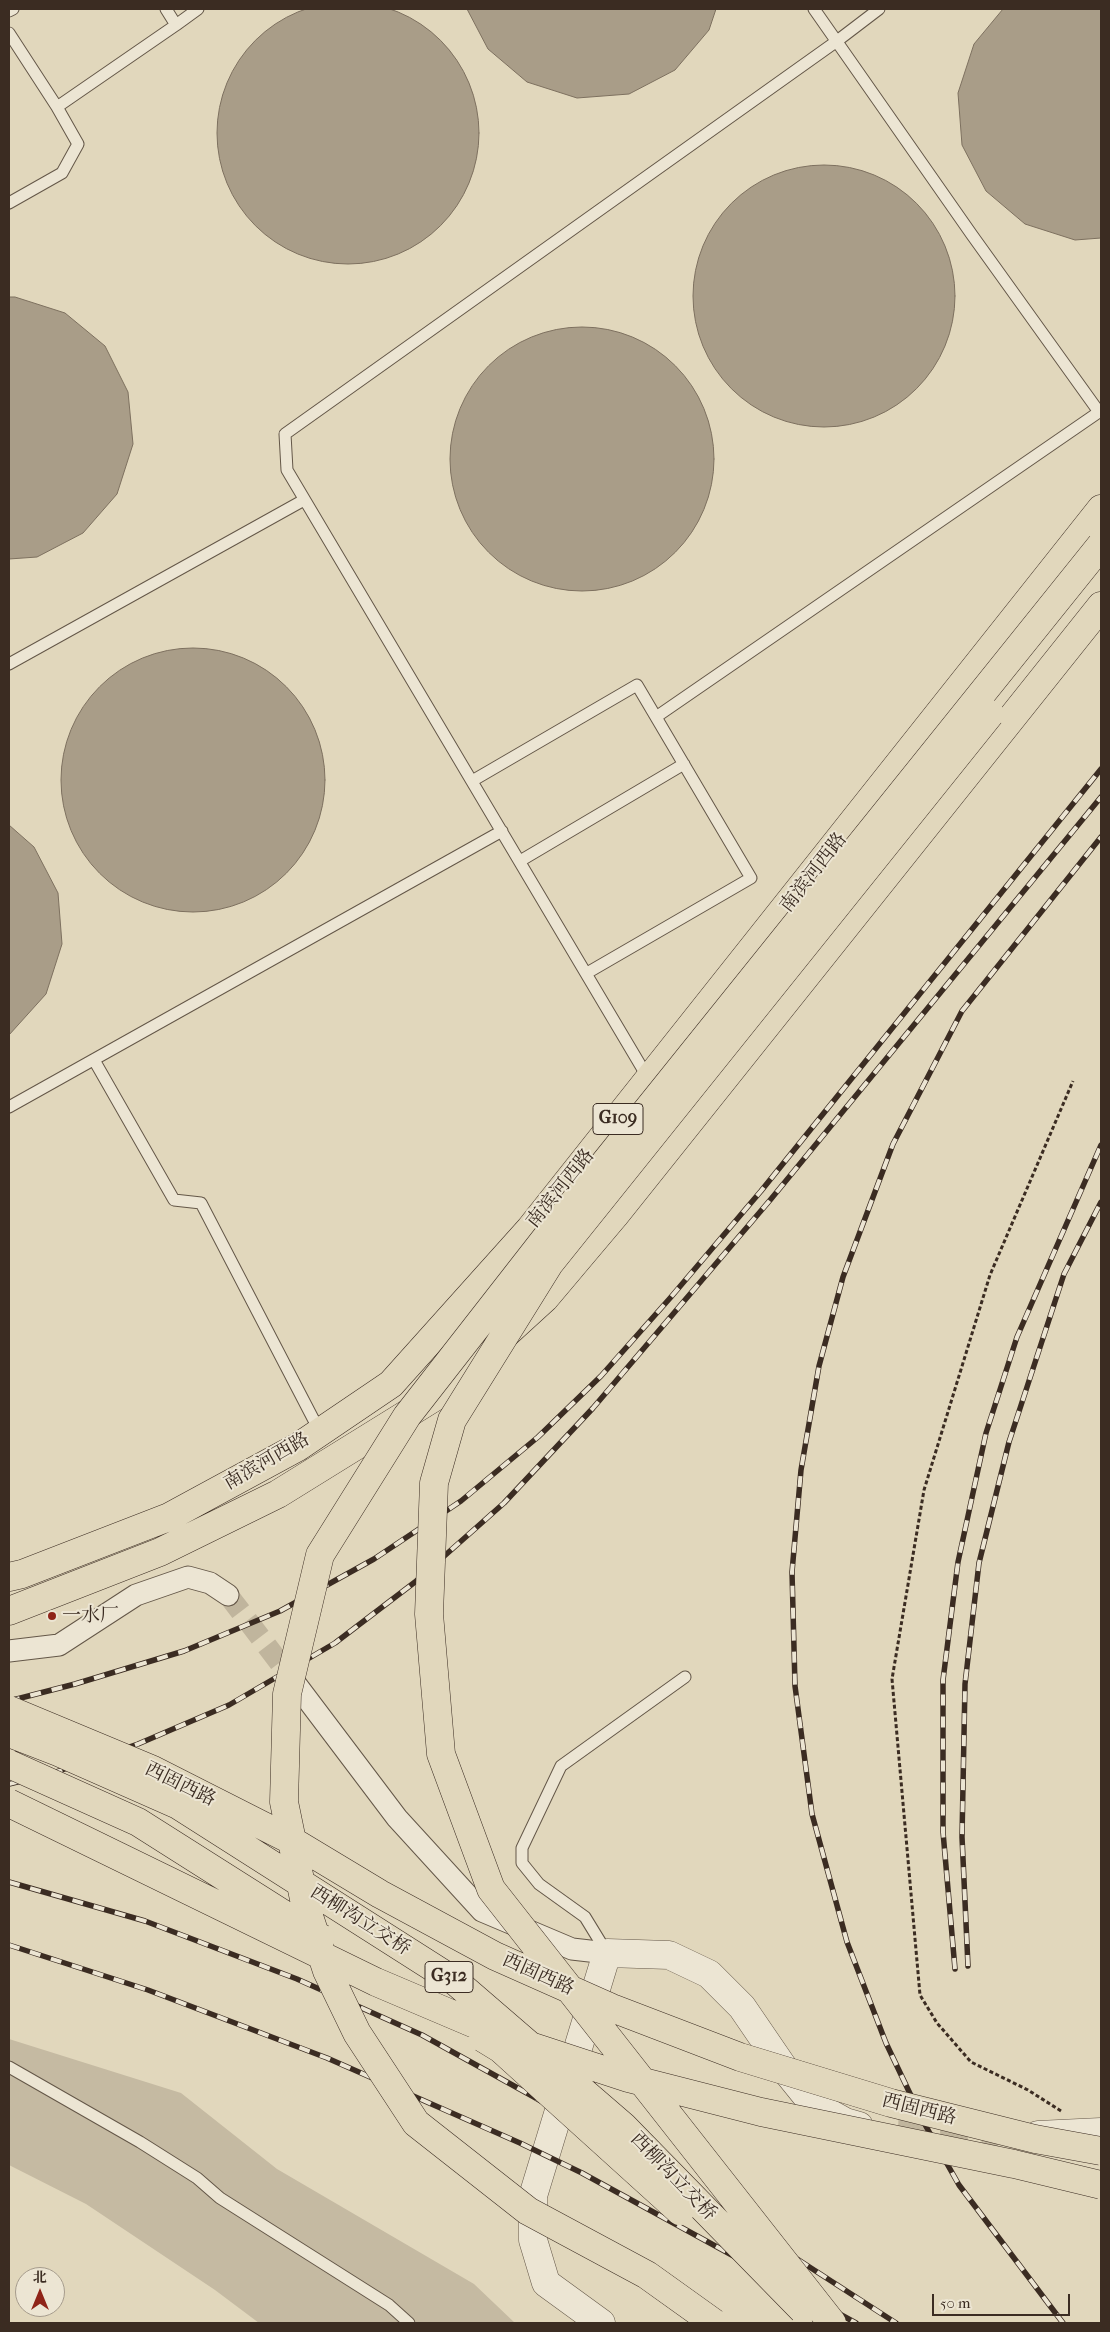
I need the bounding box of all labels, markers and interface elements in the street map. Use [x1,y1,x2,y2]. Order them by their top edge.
street label: 南滨河西路 [776,829,852,917]
road number: G109 [593,1104,643,1134]
street label: 南滨河西路 [522,1145,600,1233]
street label: 南滨河西路 [220,1428,314,1496]
place label: 一水厂 [62,1605,119,1627]
marker: 一水厂 [46,1610,58,1622]
street label: 西固西路 [141,1758,219,1812]
street label: 西柳沟立交桥 [306,1881,414,1961]
street label: 西固西路 [499,1949,577,2001]
road number: G312 [425,1961,473,1992]
street label: 西固西路 [879,2090,959,2130]
street label: 西柳沟立交桥 [625,2128,721,2226]
north arrow [15,2267,65,2317]
text: 北 [33,2269,47,2286]
scale bar [935,2284,1072,2316]
text: 50 m [940,2294,970,2312]

